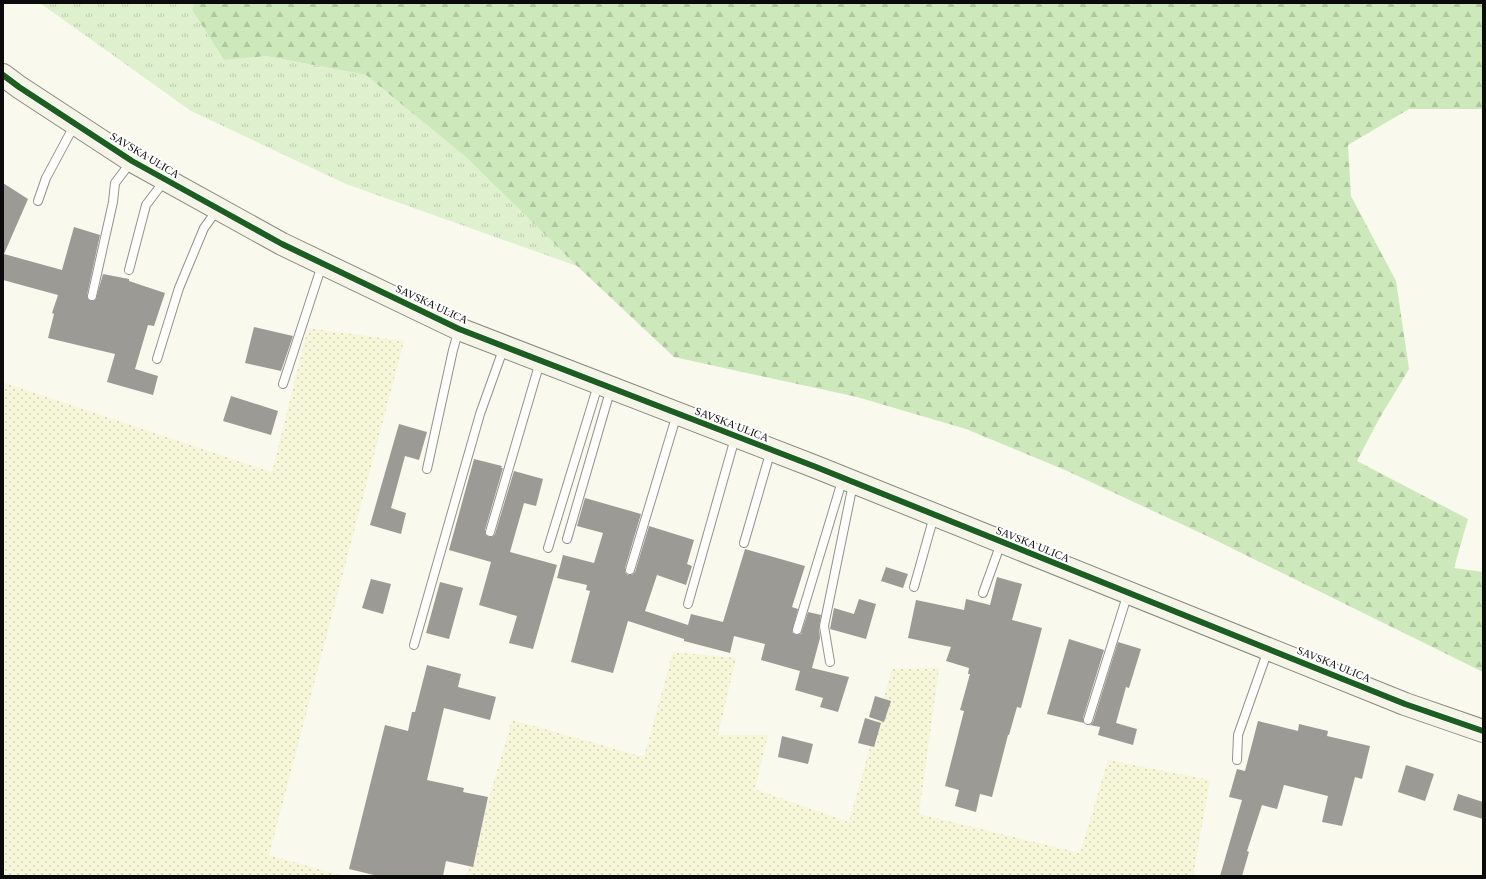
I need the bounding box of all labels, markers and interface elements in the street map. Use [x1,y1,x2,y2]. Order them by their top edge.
street label: SAVSKA ULICA [108,130,182,180]
street label: SAVSKA ULICA [394,282,470,326]
street label: SAVSKA ULICA [693,404,771,444]
street label: SAVSKA ULICA [994,524,1072,564]
street label: SAVSKA ULICA [1295,644,1373,684]

